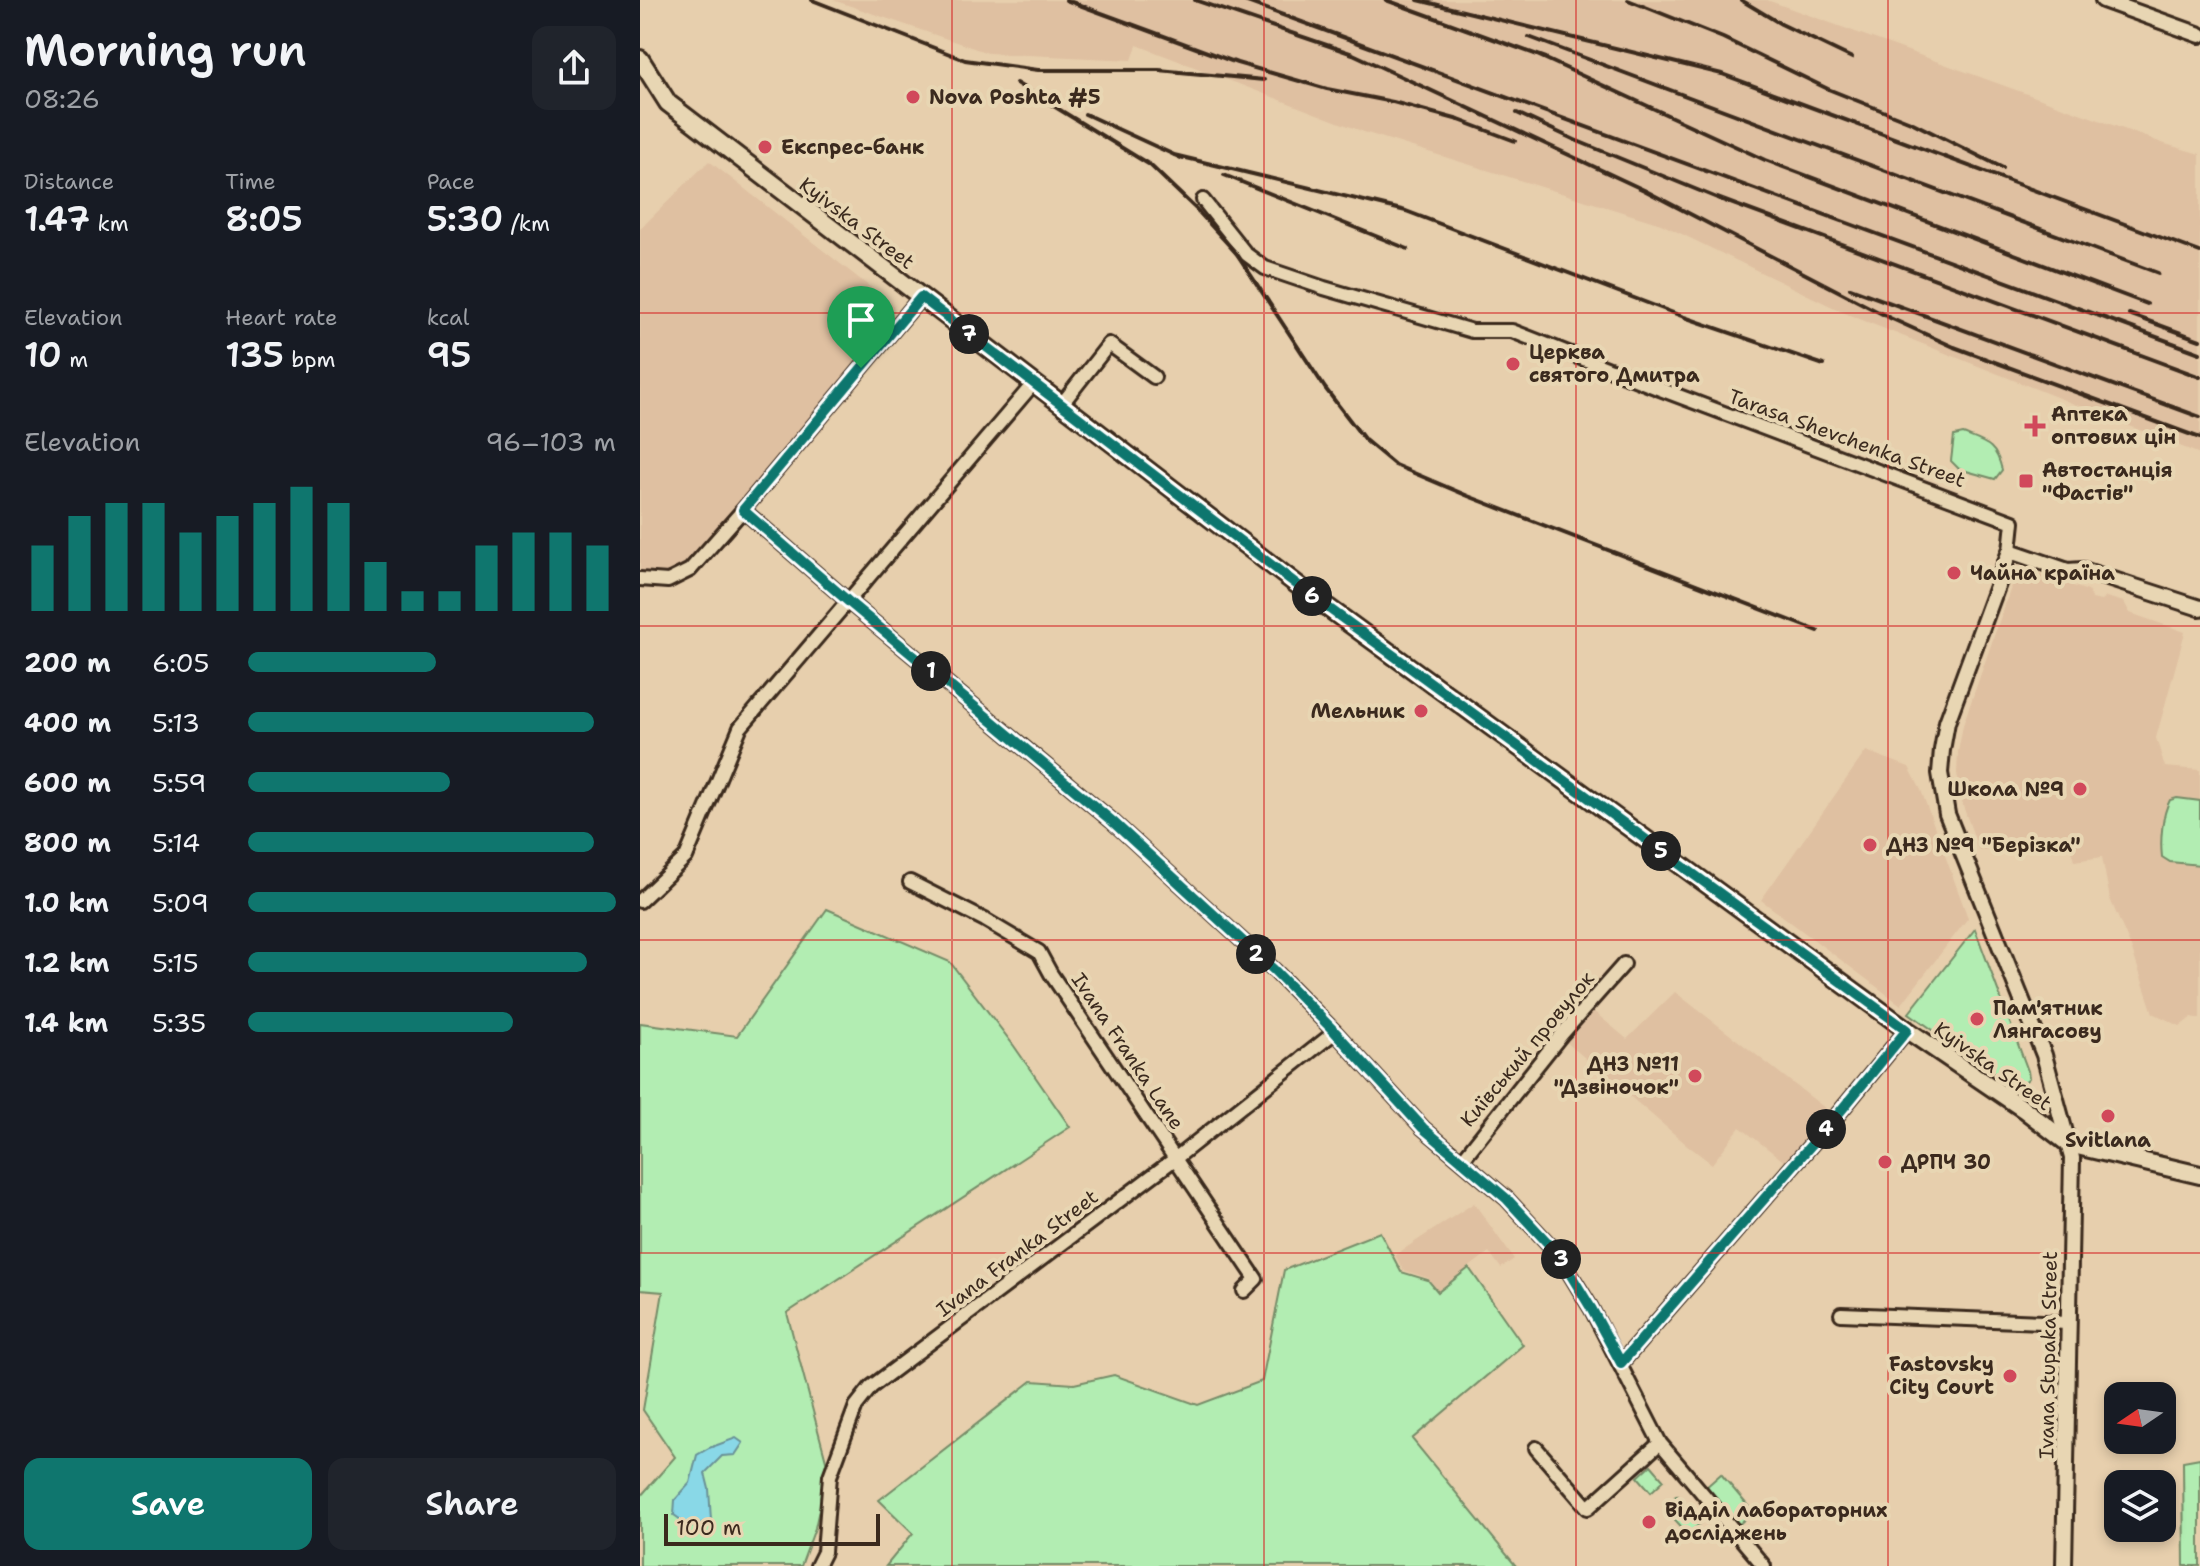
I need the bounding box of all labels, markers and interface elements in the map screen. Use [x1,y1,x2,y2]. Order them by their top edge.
text: Morning run [24,21,307,80]
button: share [532,26,616,110]
text: 08:26 [24,81,100,116]
place label: Nova Poshta #5 [929,84,1100,110]
marker: Nova Poshta #5 [904,88,922,106]
place label: Експрес-банк [781,134,925,160]
marker: Експрес-банк [756,138,774,156]
text: Distance [24,167,114,196]
text: Time [225,167,276,196]
text: Pace [427,167,475,196]
street label: Kyivska Street [794,171,920,275]
text: 1.47 [24,196,90,242]
text: 8:05 [225,196,303,242]
text: 5:30 [427,196,503,242]
text: km [90,209,129,238]
text: /km [503,209,550,238]
pin [827,286,895,368]
icon: arrive [839,298,883,342]
text: Elevation [24,303,122,332]
text: Heart rate [225,303,337,332]
text: kcal [427,303,469,332]
pin: 7 [949,314,989,354]
text: 7 [961,319,977,348]
text: 10 [24,332,62,378]
text: 135 [225,332,284,378]
text: 95 [427,332,471,378]
place label: Церква святого Дмитра [1529,339,1700,388]
text: m [62,345,88,374]
text: bpm [284,345,336,374]
marker: Церква святого Дмитра [1504,355,1522,373]
street label: Tarasa Shevchenka Street [1725,383,1969,493]
place label: Аптека оптових цін [2051,401,2176,450]
marker: Аптека оптових цін [2026,417,2044,435]
text: Elevation [24,424,140,459]
text: 96–103 m [485,424,616,459]
place label: Автостанція "Фастів" [2042,457,2173,506]
marker: Автостанція "Фастів" [2017,472,2035,490]
place label: Чайна країна [1970,560,2115,586]
marker: Чайна країна [1945,564,1963,582]
pin: 6 [1292,576,1332,616]
text: 6 [1304,581,1320,610]
text: 200 m [24,645,111,680]
text: 6:05 [152,645,209,680]
pin: 1 [911,651,951,691]
text: 1 [926,656,936,685]
place label: Мельник [1310,698,1405,724]
marker: Мельник [1412,702,1430,720]
text: 400 m [24,705,111,740]
text: 5:13 [152,705,200,740]
text: 600 m [24,765,111,800]
text: 5:59 [152,765,206,800]
place label: Школа №9 [1948,776,2064,802]
marker: Школа №9 [2071,780,2089,798]
text: 800 m [24,825,111,860]
text: 5:14 [152,825,200,860]
pin: 5 [1641,831,1681,871]
place label: ДНЗ №9 "Берізка" [1886,832,2081,858]
text: 5 [1654,836,1668,865]
marker: ДНЗ №9 "Берізка" [1861,836,1879,854]
text: 1.0 km [24,885,109,920]
text: 5:09 [152,885,209,920]
pin: 2 [1236,934,1276,974]
text: 2 [1248,939,1264,968]
text: 1.2 km [24,945,109,980]
text: 5:15 [152,945,199,980]
street label: Київський провулок [1454,966,1600,1132]
street label: Ivana Franka Lane [1066,967,1190,1135]
place label: Пам'ятник Лянгасову [1993,995,2103,1044]
text: 1.4 km [24,1005,108,1040]
text: 5:35 [152,1005,206,1040]
marker: Пам'ятник Лянгасову [1968,1010,1986,1028]
street label: Kyivska Street [1929,1016,2057,1116]
place label: ДНЗ №11 "Дзвіночок" [1553,1051,1679,1100]
marker: ДНЗ №11 "Дзвіночок" [1686,1067,1704,1085]
marker: Svitlana [2099,1107,2117,1125]
pin: 4 [1806,1109,1846,1149]
text: 4 [1818,1114,1834,1143]
place label: Svitlana [2065,1127,2151,1153]
place label: ДРПЧ 30 [1901,1149,1991,1175]
marker: ДРПЧ 30 [1876,1153,1894,1171]
street label: Ivana Franka Street [931,1184,1103,1322]
pin: 3 [1541,1239,1581,1279]
text: 3 [1553,1244,1569,1273]
street label: Ivana Stupaka Street [2033,1251,2063,1459]
place label: Fastovsky City Court [1889,1351,1994,1400]
marker: Fastovsky City Court [2001,1367,2019,1385]
north arrow [2104,1382,2176,1454]
map controls [2104,1382,2176,1542]
button: Save [24,1458,312,1550]
button: Share [328,1458,616,1550]
button: layers [2104,1470,2176,1542]
place label: Відділ лабораторних досліджень [1665,1497,1888,1546]
scale bar [664,1510,880,1546]
text: 100 m [676,1513,742,1542]
marker: Відділ лабораторних досліджень [1640,1513,1658,1531]

